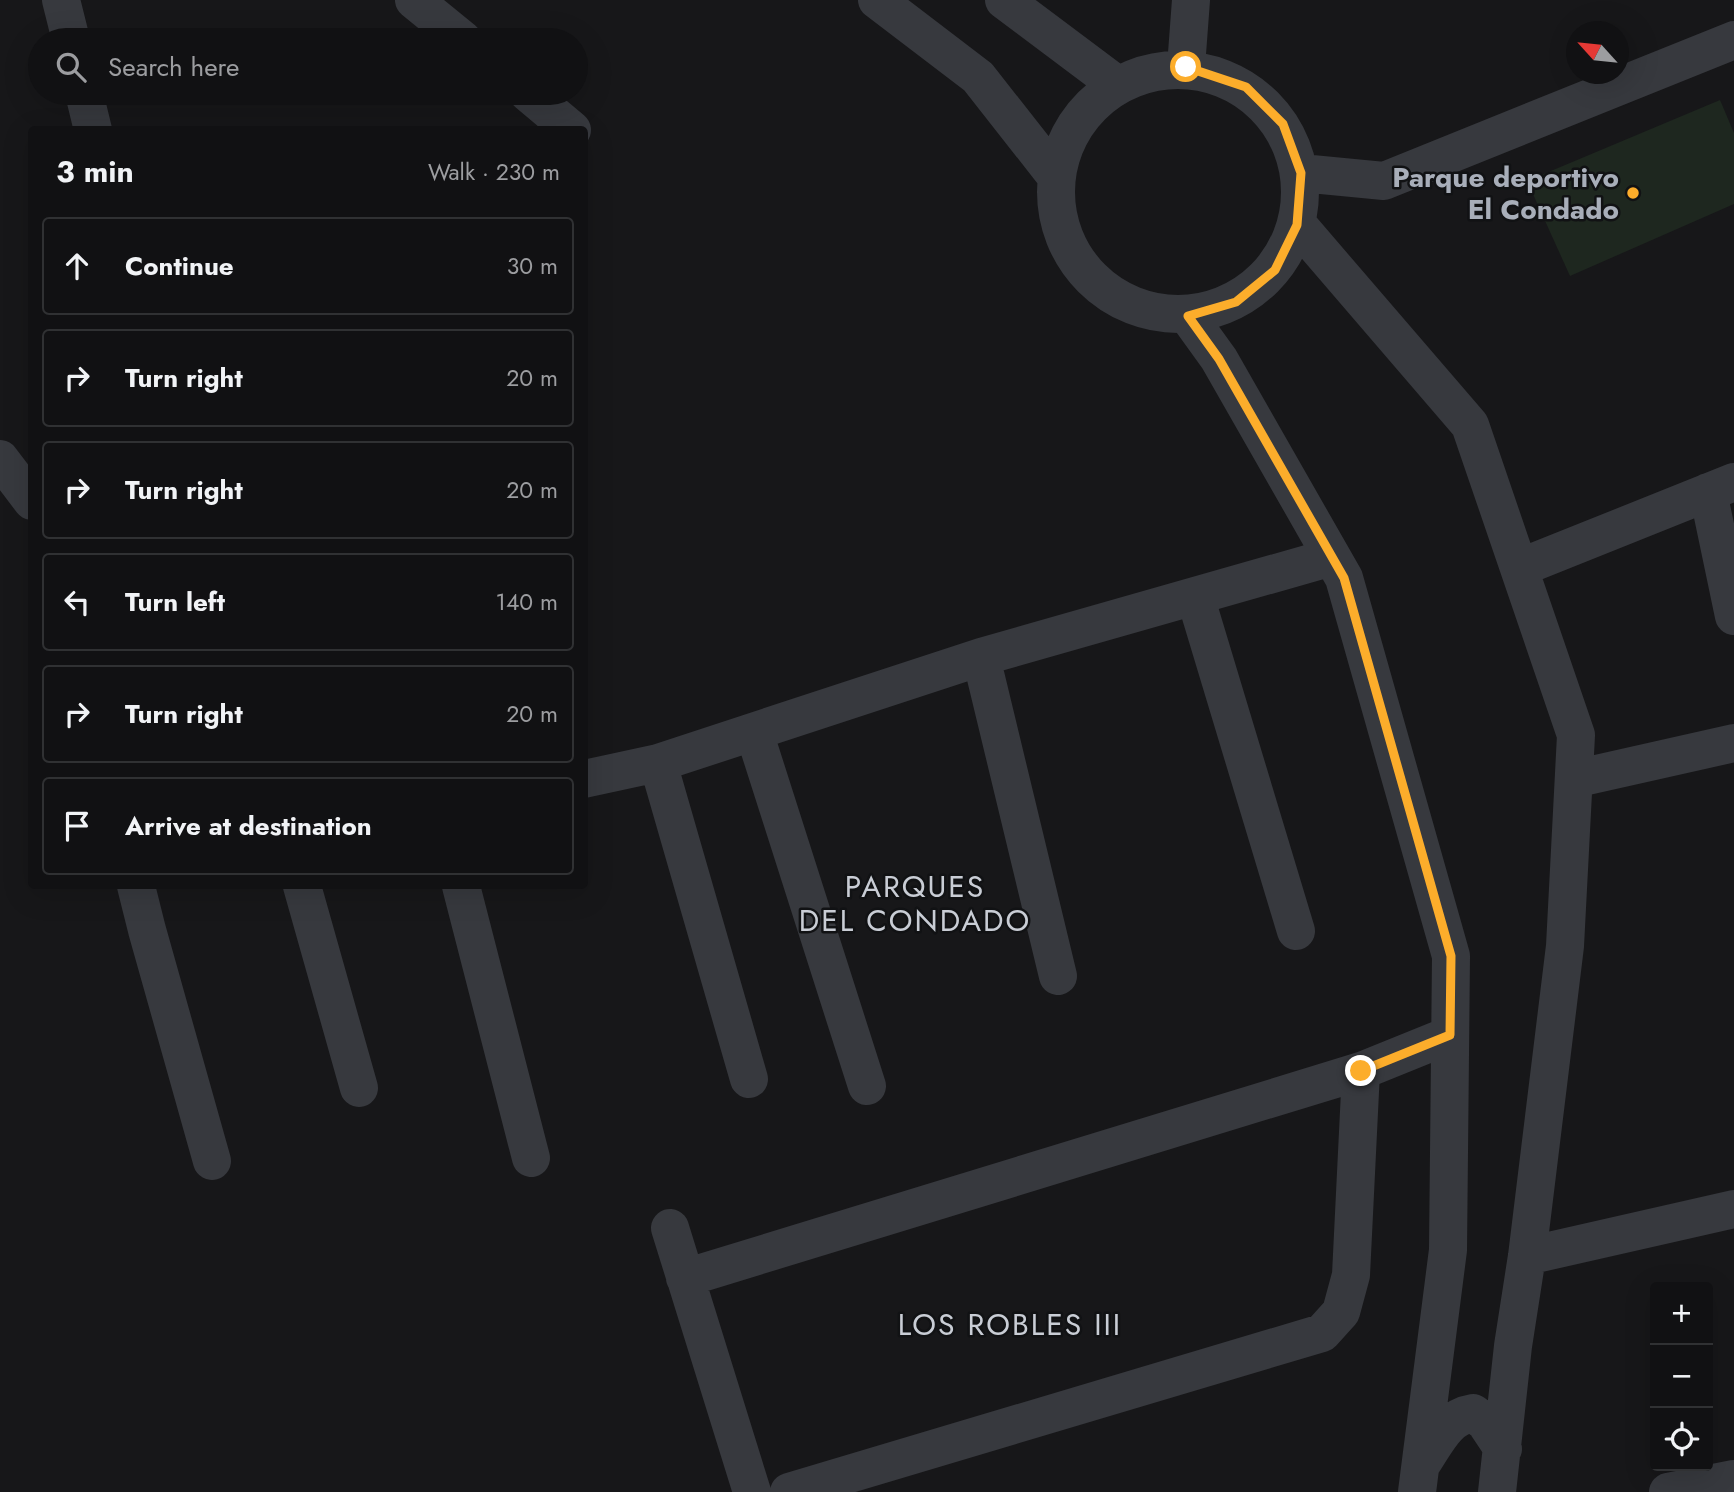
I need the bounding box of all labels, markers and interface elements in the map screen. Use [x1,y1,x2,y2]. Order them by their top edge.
north arrow [1566,21,1629,84]
search box [28,28,588,105]
icon: search [52,48,90,86]
text: Search here [108,48,240,86]
route start [1170,51,1201,82]
text: 3 min [56,150,134,193]
text: Walk · 230 m [428,155,560,189]
place label: Parque deportivo El Condado [1392,157,1619,230]
marker: Parque deportivo El Condado [1625,185,1641,201]
icon: ahead [58,247,96,285]
text: Continue [125,247,234,285]
text: 30 m [507,249,558,283]
icon: right [58,359,96,397]
text: Turn right [125,359,243,397]
text: 20 m [506,361,558,395]
icon: right [58,471,96,509]
text: Turn right [125,471,243,509]
text: 20 m [506,473,558,507]
icon: left [58,583,96,621]
text: Turn left [125,583,225,621]
text: 140 m [496,585,558,619]
icon: right [58,695,96,733]
text: Turn right [125,695,243,733]
text: 20 m [506,697,558,731]
icon: arrive [58,807,96,845]
text: Arrive at destination [125,807,372,845]
district label: PARQUES DEL CONDADO [799,865,1031,942]
route end [1345,1055,1376,1086]
map controls [1650,1282,1713,1471]
button: + [1650,1282,1713,1345]
district label: LOS ROBLES III [898,1303,1122,1346]
button: − [1650,1345,1713,1408]
button: locate [1650,1408,1713,1471]

